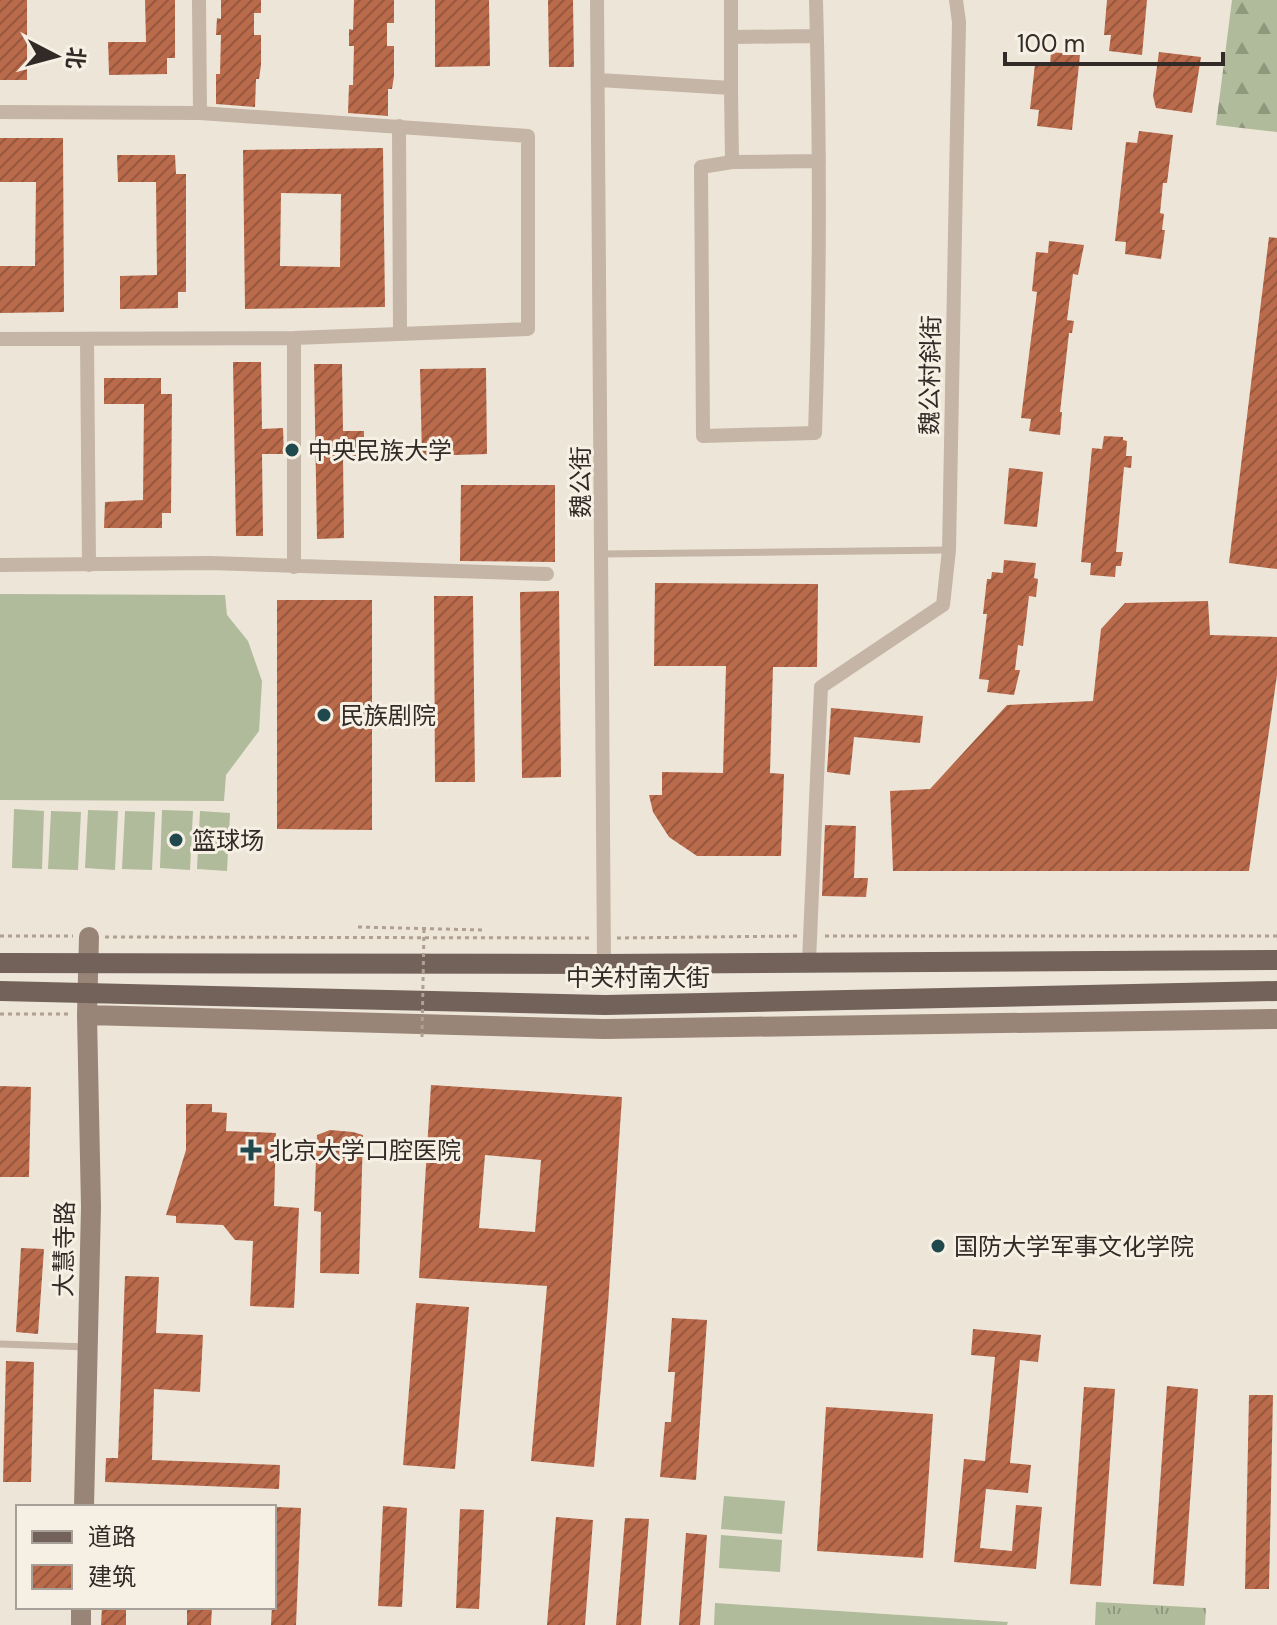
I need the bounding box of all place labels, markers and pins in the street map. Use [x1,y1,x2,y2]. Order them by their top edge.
place label: 中央民族大学 [308,435,452,466]
marker: 中央民族大学 [283,441,301,459]
place label: 民族剧院 [340,700,436,731]
marker: 民族剧院 [315,706,333,724]
place label: 篮球场 [192,825,264,856]
marker: 篮球场 [167,831,185,849]
place label: 北京大学口腔医院 [269,1135,461,1166]
marker: 北京大学口腔医院 [240,1139,262,1161]
place label: 国防大学军事文化学院 [954,1231,1194,1262]
marker: 国防大学军事文化学院 [929,1237,947,1255]

